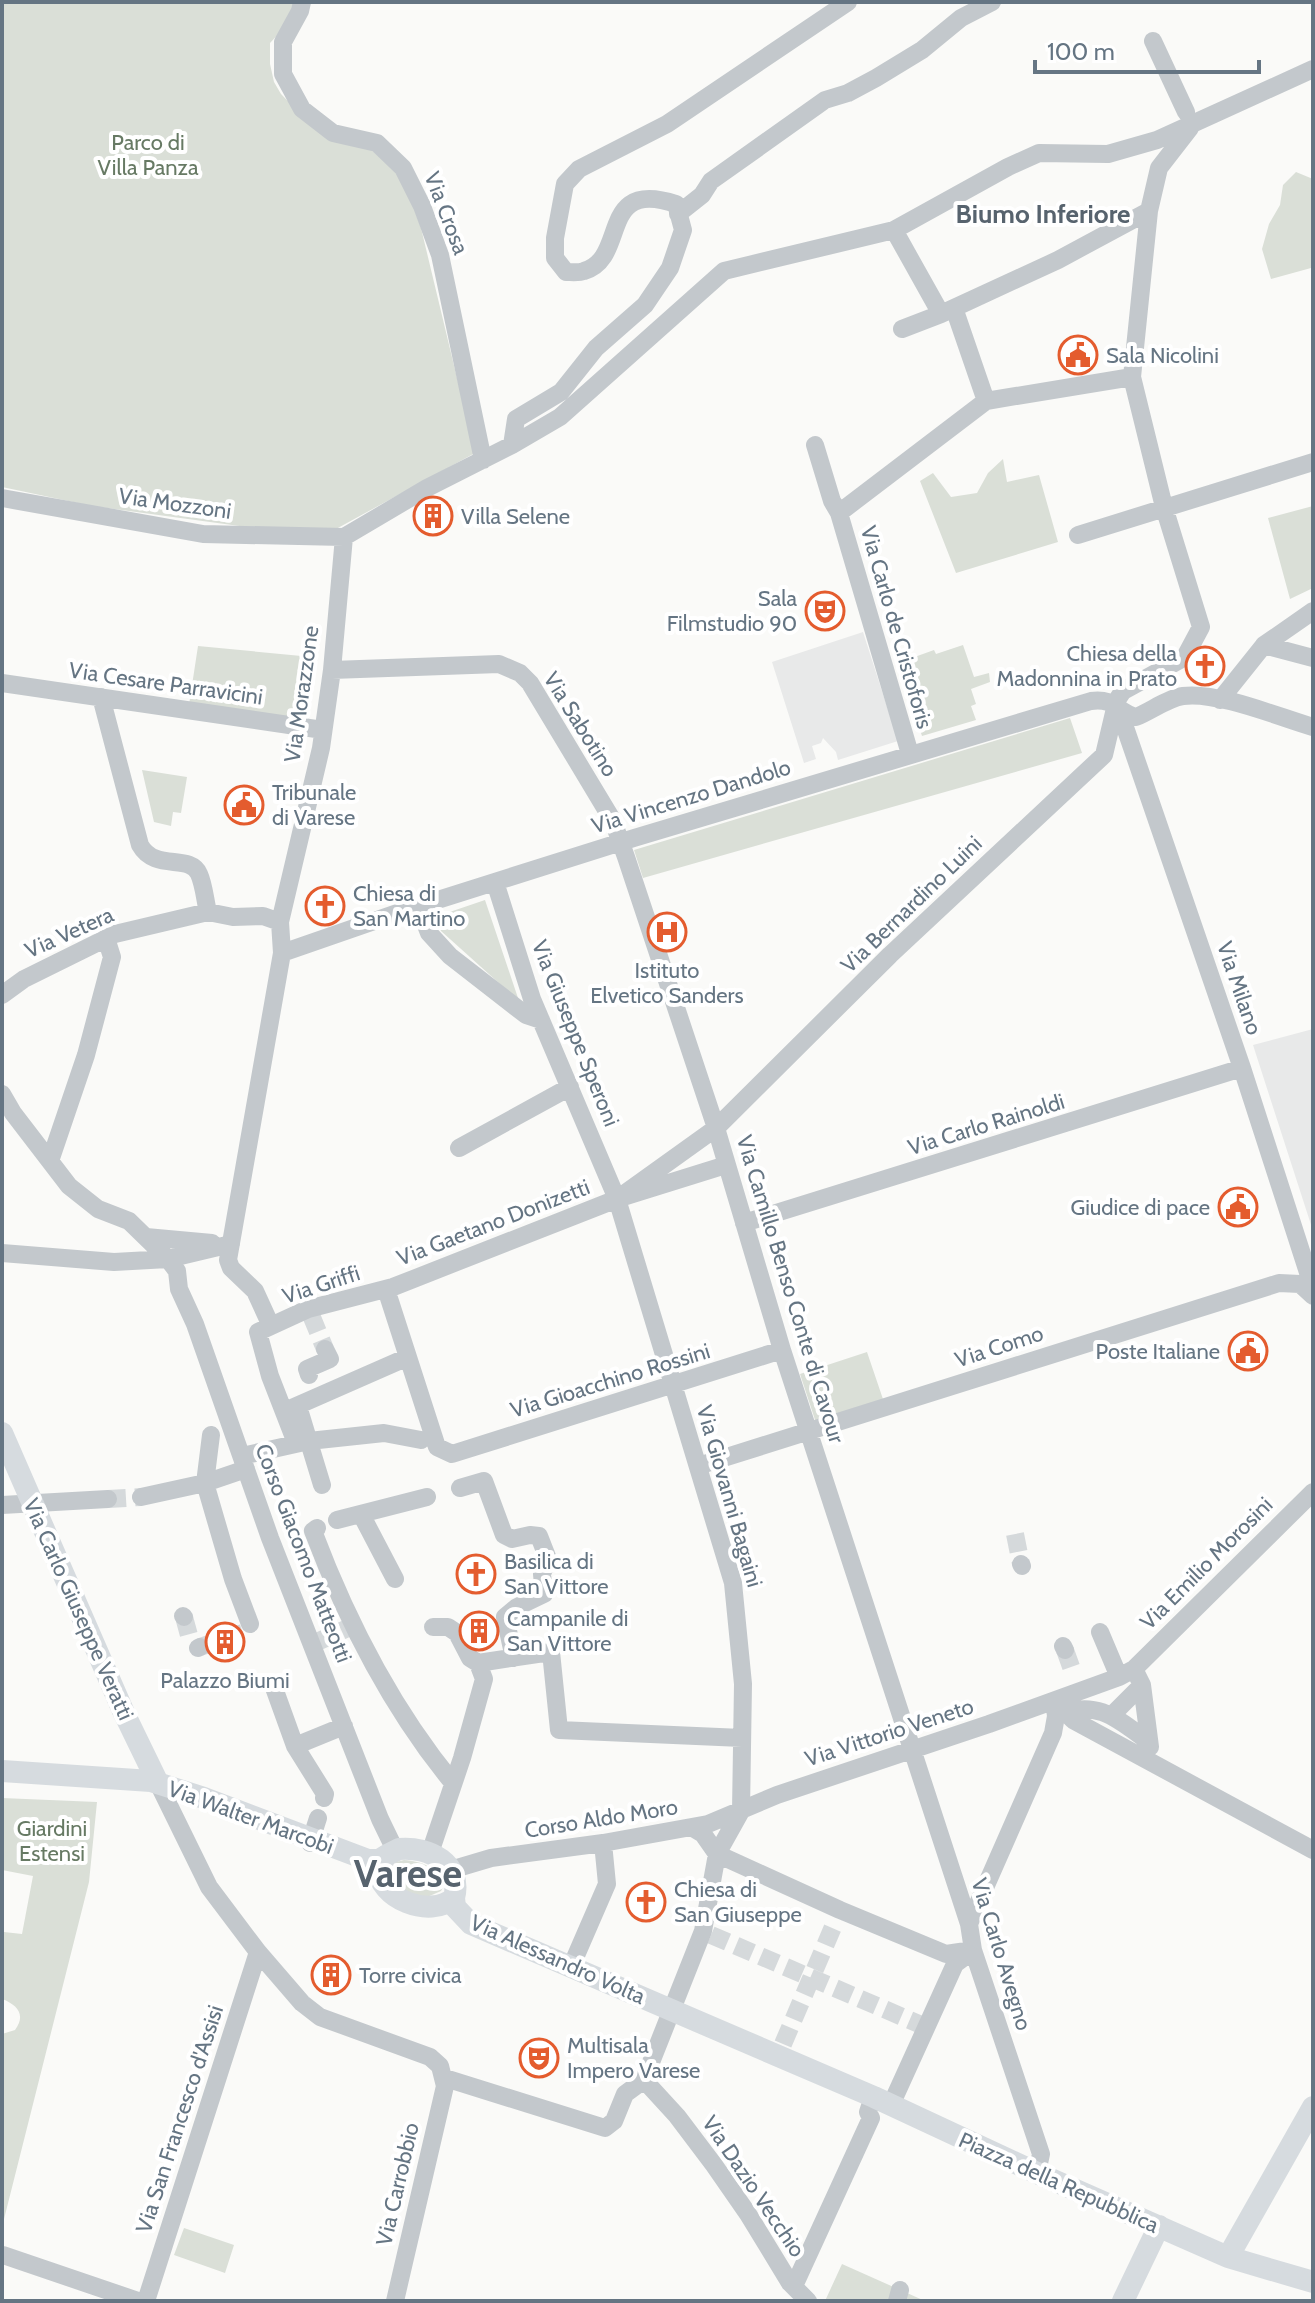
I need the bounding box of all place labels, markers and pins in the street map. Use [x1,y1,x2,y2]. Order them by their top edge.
public building icon: Sala Nicolini [1057,334,1099,376]
place label: Sala Nicolini [1106,342,1219,369]
building icon: Villa Selene [412,495,454,537]
place label: Villa Selene [461,503,570,530]
place label: Sala Filmstudio 90 [667,585,797,637]
theatre icon: Sala Filmstudio 90 [804,590,846,632]
place label: Chiesa della Madonnina in Prato [996,640,1177,692]
church icon: Chiesa della Madonnina in Prato [1184,645,1226,687]
place label: Tribunale di Varese [272,779,356,831]
public building icon: Tribunale di Varese [223,784,265,826]
place label: Chiesa di San Martino [353,880,465,932]
church icon: Chiesa di San Martino [304,885,346,927]
hospital icon: Istituto Elvetico Sanders [646,911,688,953]
place label: Istituto Elvetico Sanders [590,957,744,1009]
public building icon: Giudice di pace [1217,1186,1259,1228]
place label: Giudice di pace [1070,1194,1210,1221]
public building icon: Poste Italiane [1227,1330,1269,1372]
place label: Poste Italiane [1096,1338,1220,1365]
place label: Basilica di San Vittore [504,1548,608,1600]
church icon: Basilica di San Vittore [455,1553,497,1595]
place label: Campanile di San Vittore [507,1605,628,1657]
building icon: Campanile di San Vittore [458,1610,500,1652]
building icon: Palazzo Biumi [204,1621,246,1663]
place label: Palazzo Biumi [160,1667,290,1694]
place label: Chiesa di San Giuseppe [674,1876,802,1928]
church icon: Chiesa di San Giuseppe [625,1881,667,1923]
building icon: Torre civica [310,1954,352,1996]
place label: Torre civica [359,1962,462,1989]
place label: Multisala Impero Varese [567,2032,700,2084]
theatre icon: Multisala Impero Varese [518,2037,560,2079]

